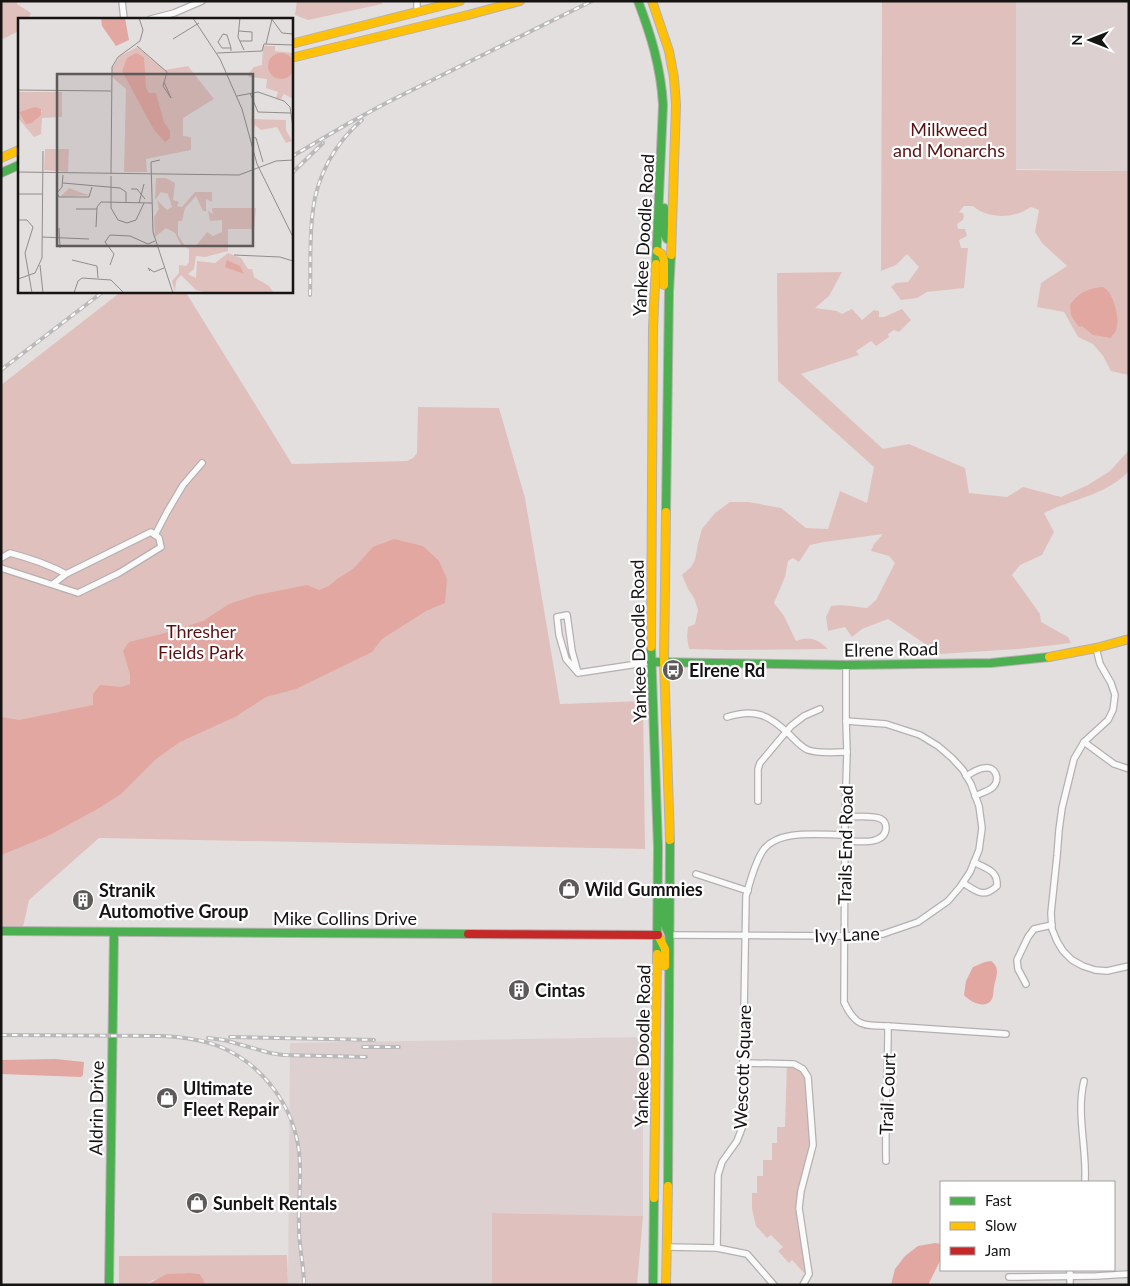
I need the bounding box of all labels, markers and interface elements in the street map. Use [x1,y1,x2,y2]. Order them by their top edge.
north arrow [1065,15,1115,65]
inset map [18,18,292,292]
text: N [1068,35,1085,45]
park label: Milkweed and Monarchs [893,118,1005,161]
street label: Yankee Doodle Road [628,153,658,317]
street label: Yankee Doodle Road [626,559,650,723]
park label: Thresher Fields Park [158,620,245,663]
street label: Elrene Road [844,637,938,661]
bus stop icon: Elrene Rd [661,658,685,682]
place label: Elrene Rd [689,659,765,681]
street label: Trails End Road [833,785,857,905]
shop icon: Wild Gummies [557,877,581,901]
place label: Wild Gummies [585,878,703,900]
place label: Stranik Automotive Group [98,879,249,922]
building icon: Stranik Automotive Group [71,888,95,912]
street label: Mike Collins Drive [273,907,417,929]
street label: Ivy Lane [814,922,880,946]
street label: Yankee Doodle Road [630,964,654,1128]
building icon: Cintas [507,978,531,1002]
place label: Cintas [535,979,585,1001]
street label: Wescott Square [729,1004,755,1130]
street label: Trail Court [875,1052,899,1135]
street label: Aldrin Drive [84,1060,108,1156]
place label: Ultimate Fleet Repair [183,1077,279,1120]
shop icon: Ultimate Fleet Repair [155,1086,179,1110]
legend [940,1181,1115,1271]
shop icon: Sunbelt Rentals [185,1191,209,1215]
text: Fast [985,1191,1012,1209]
place label: Sunbelt Rentals [213,1192,337,1214]
text: Slow [985,1216,1017,1234]
text: Jam [985,1241,1011,1259]

